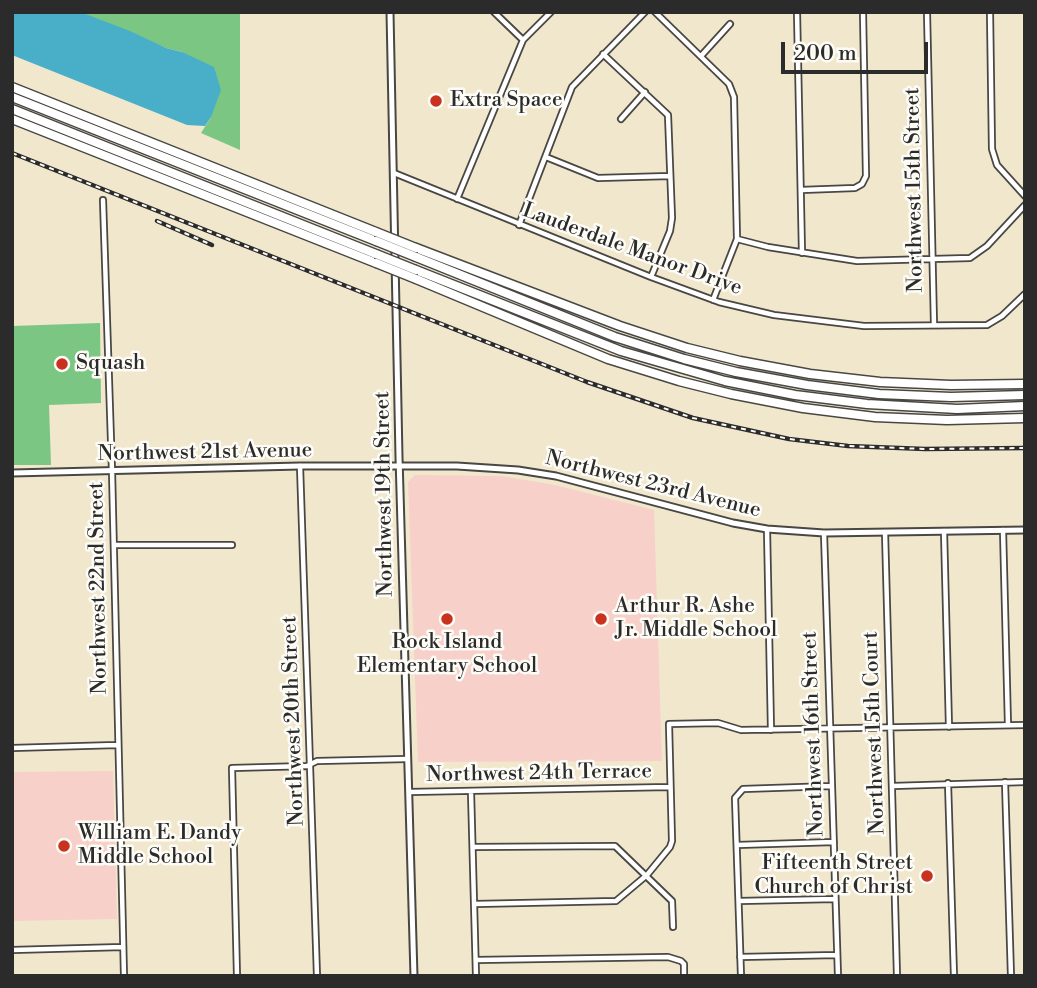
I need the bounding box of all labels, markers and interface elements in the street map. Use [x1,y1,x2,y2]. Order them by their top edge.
scale bar [785,28,932,72]
text: 200 m [794,41,857,67]
street label: Northwest 15th Street [901,87,929,293]
place label: Extra Space [450,88,563,114]
marker: Extra Space [428,93,444,109]
street label: Lauderdale Manor Drive [519,198,745,302]
place label: Squash [76,351,145,377]
marker: Squash [54,356,70,372]
street label: Northwest 19th Street [371,391,399,597]
street label: Northwest 21st Avenue [97,439,313,467]
street label: Northwest 23rd Avenue [543,446,763,524]
street label: Northwest 22nd Street [85,481,113,695]
place label: Arthur R. Ashe Jr. Middle School [615,594,777,644]
marker: Rock Island Elementary School [439,611,455,627]
marker: Arthur R. Ashe Jr. Middle School [593,611,609,627]
street label: Northwest 20th Street [278,615,310,827]
place label: Rock Island Elementary School [357,630,537,680]
street label: Northwest 16th Street [798,631,830,837]
street label: Northwest 15th Court [859,631,891,835]
street label: Northwest 24th Terrace [426,759,652,789]
place label: William E. Dandy Middle School [78,821,241,871]
marker: William E. Dandy Middle School [56,838,72,854]
place label: Fifteenth Street Church of Christ [754,851,913,901]
marker: Fifteenth Street Church of Christ [919,868,935,884]

